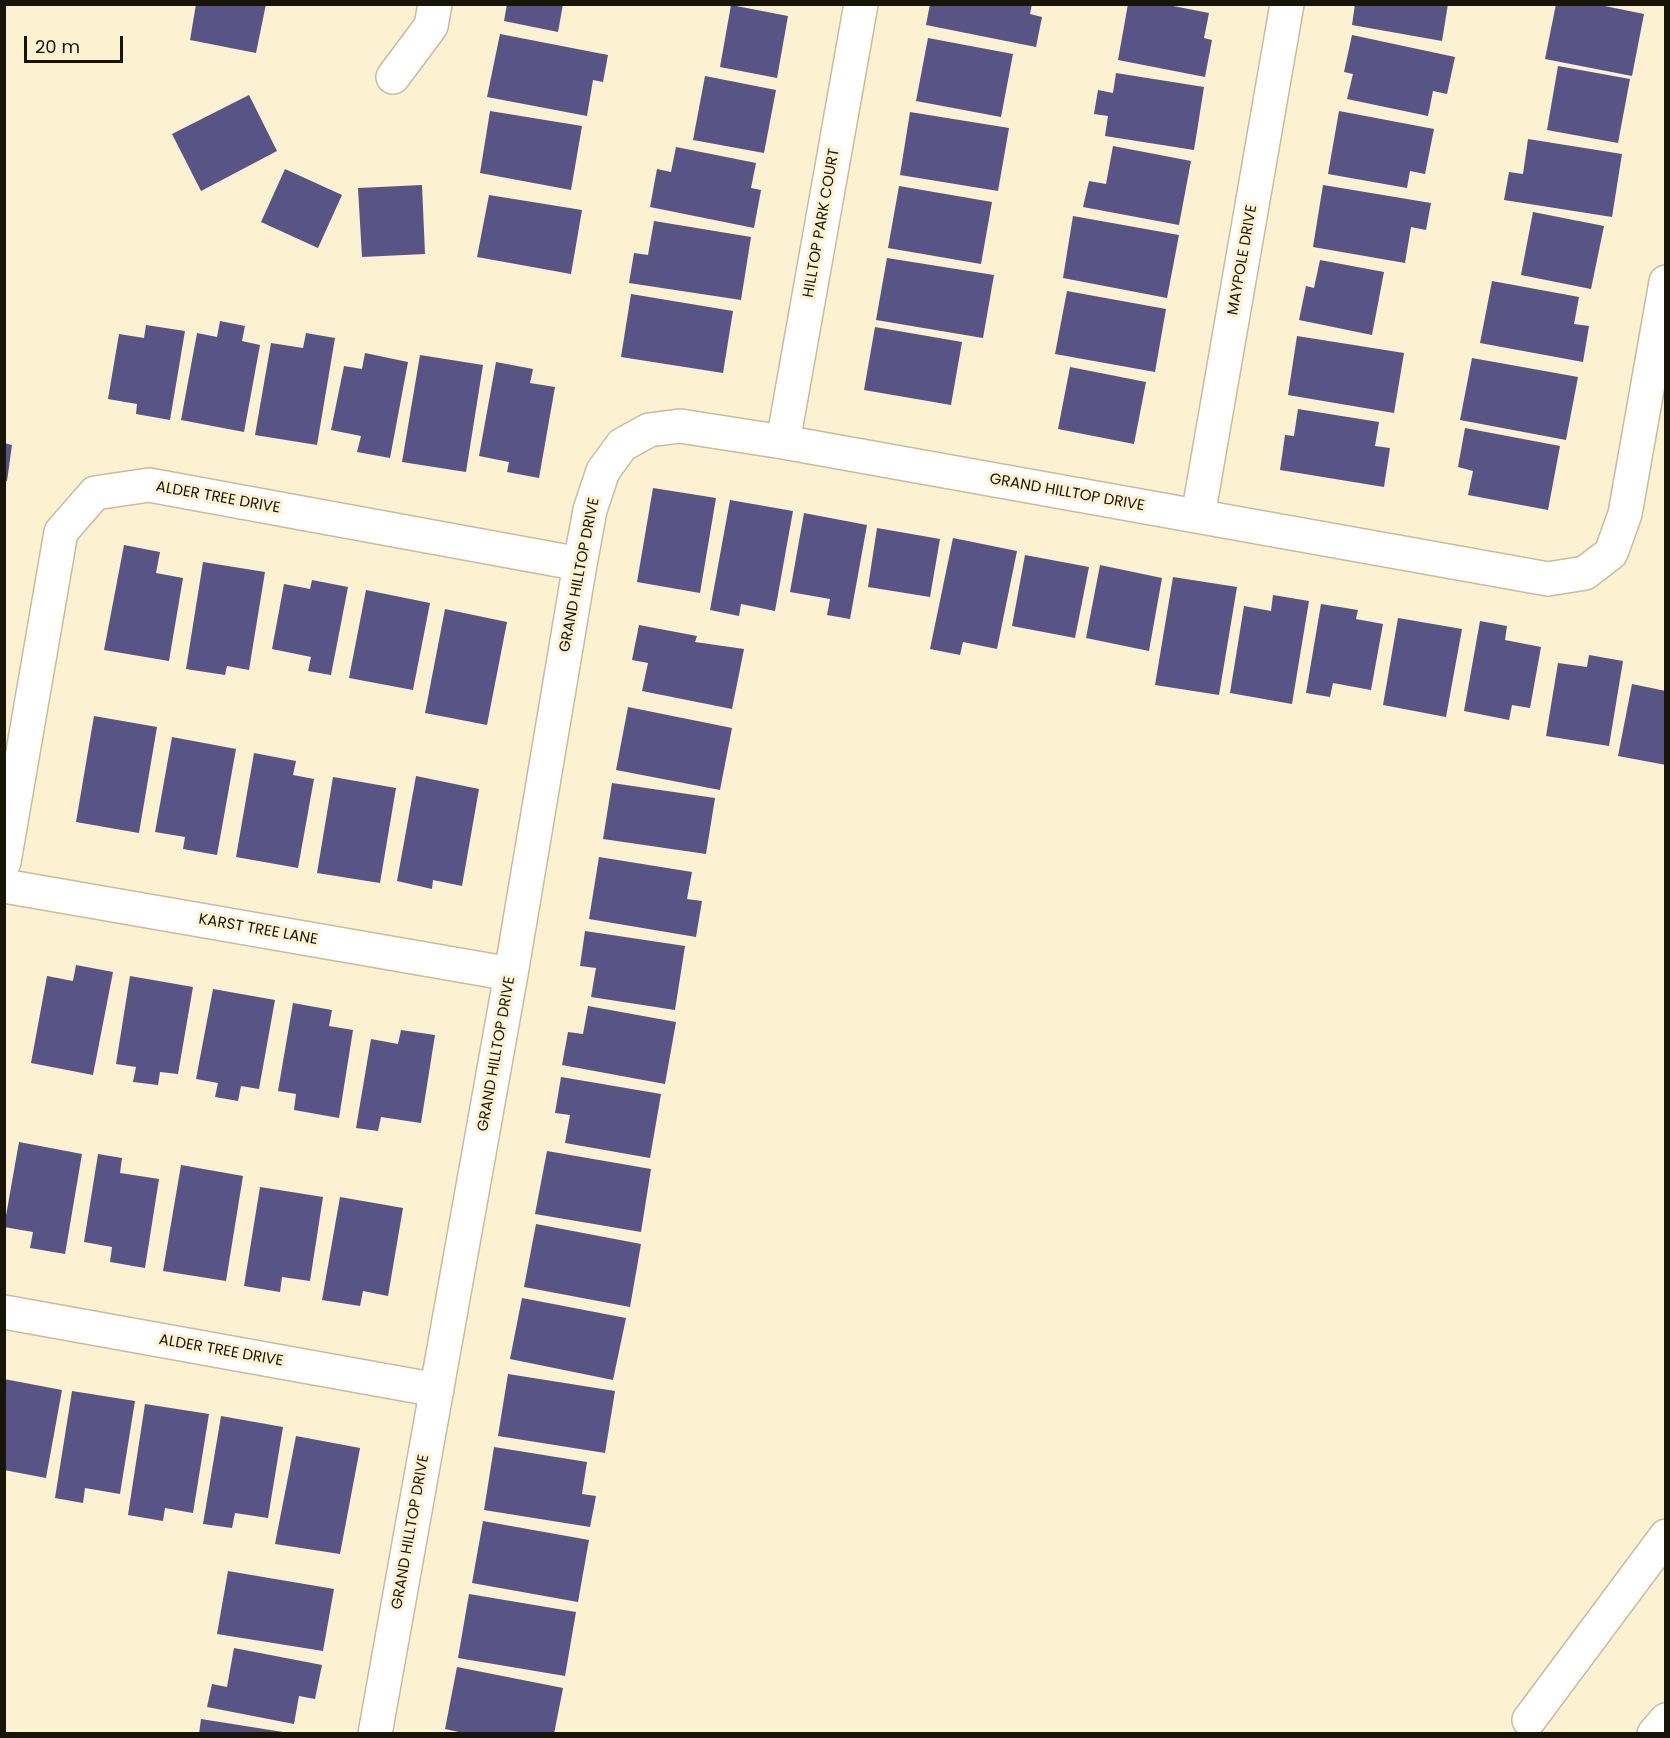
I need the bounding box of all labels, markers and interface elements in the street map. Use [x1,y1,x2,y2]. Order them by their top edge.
scale bar [27,24,126,62]
text: 20 m [35,34,80,59]
street label: HILLTOP PARK COURT [800,147,844,299]
street label: MAYPOLE DRIVE [1224,203,1262,317]
street label: GRAND HILLTOP DRIVE [988,471,1146,515]
street label: ALDER TREE DRIVE [154,478,282,518]
street label: GRAND HILLTOP DRIVE [556,496,604,654]
street label: KARST TREE LANE [197,911,319,949]
street label: GRAND HILLTOP DRIVE [475,975,519,1133]
street label: ALDER TREE DRIVE [157,1331,285,1371]
street label: GRAND HILLTOP DRIVE [389,1453,433,1611]

